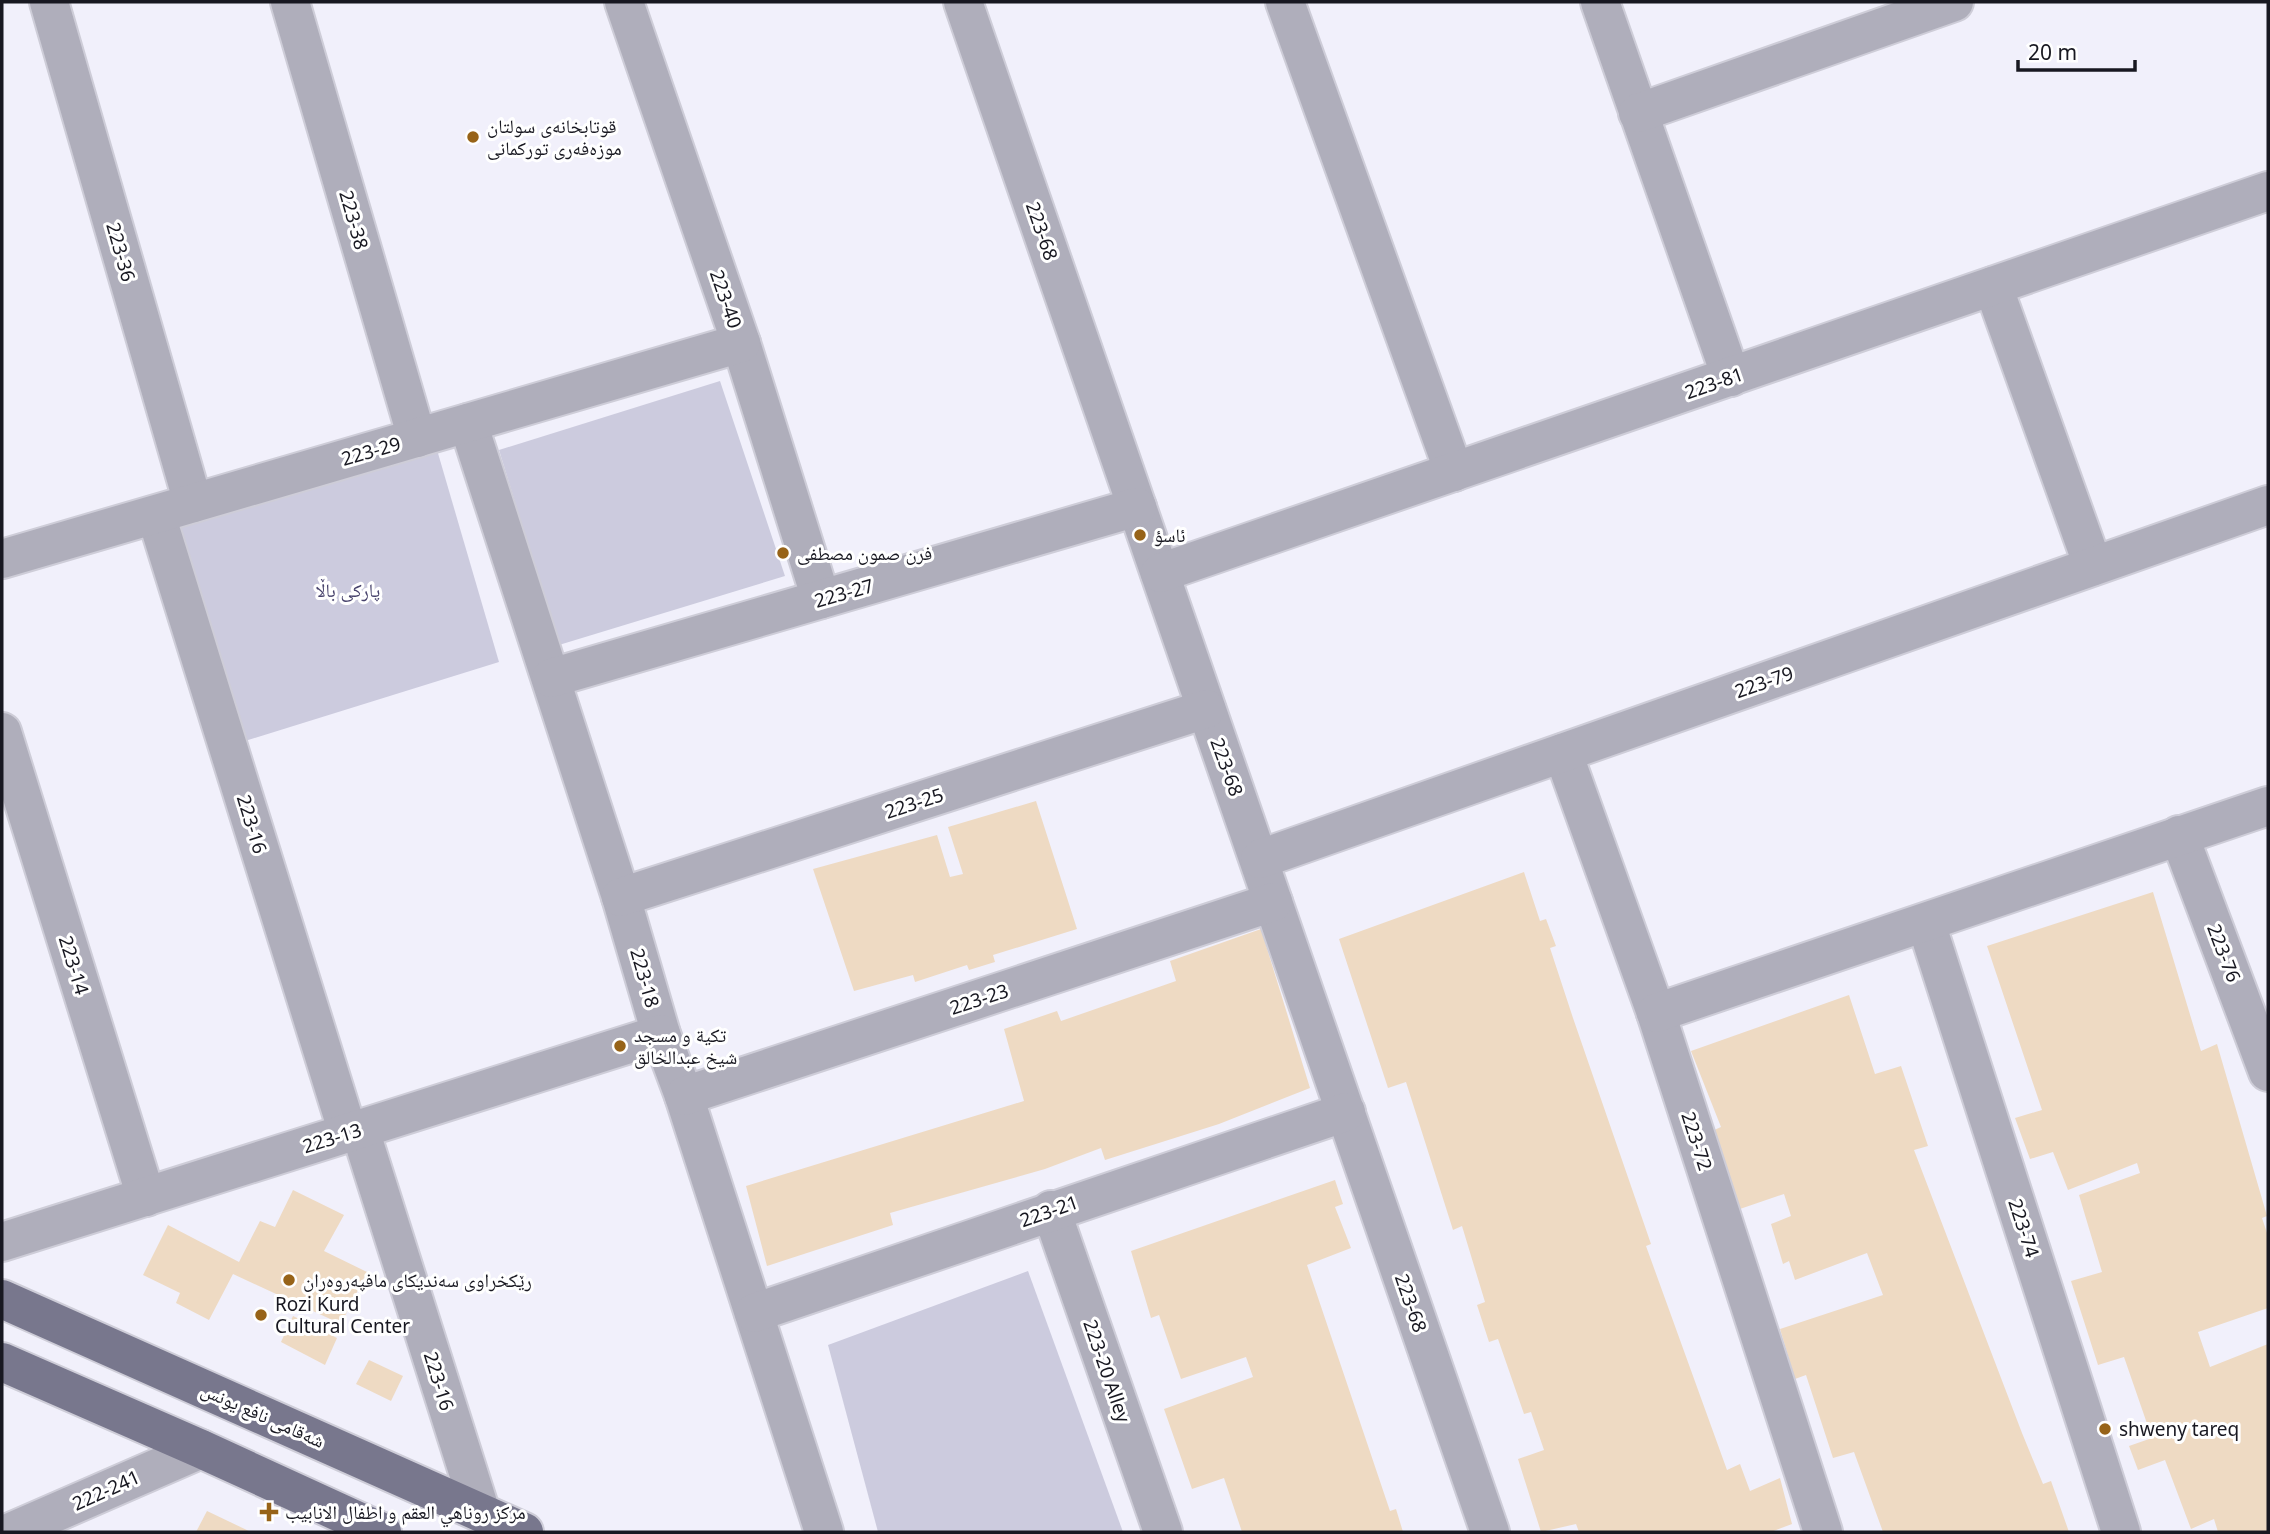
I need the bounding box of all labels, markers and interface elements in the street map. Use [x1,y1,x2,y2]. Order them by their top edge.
scale bar [2018,28,2135,72]
text: 20 m [2028,38,2077,66]
place label: قوتابخانەی سولتان موزەفەری تورکمانی [487,113,622,161]
marker: قوتابخانەی سولتان موزەفەری تورکمانی [465,129,481,145]
street label: 223-38 [333,187,375,253]
street label: 223-68 [1020,198,1064,264]
street label: 223-36 [100,219,142,285]
street label: 223-40 [704,266,748,332]
street label: 223-81 [1681,361,1747,405]
street label: 223-29 [338,430,404,472]
place label: ئاسؤ [1154,522,1185,548]
marker: ئاسؤ [1132,527,1148,543]
place label: فرن صمون مصطفى [797,540,932,566]
marker: فرن صمون مصطفى [775,545,791,561]
street label: 223-27 [811,572,877,614]
park label: پارکی باڵا [316,577,380,603]
street label: 223-79 [1731,660,1797,704]
street label: 223-68 [1204,734,1250,800]
street label: 223-25 [881,781,947,825]
street label: 223-16 [231,791,273,857]
street label: 223-76 [2201,920,2247,986]
street label: 223-14 [53,932,95,998]
street label: 223-18 [624,945,666,1011]
street label: 223-23 [946,977,1012,1021]
place label: تكية و مسجد شيخ عبدالخالق [634,1022,737,1070]
marker: تكية و مسجد شيخ عبدالخالق [612,1038,628,1054]
street label: 223-72 [1675,1108,1719,1174]
street label: 223-13 [299,1117,365,1159]
street label: 223-21 [1016,1189,1082,1233]
street label: 223-74 [2002,1195,2046,1261]
place label: رێکخراوی سەندیکای مافپەروەران [303,1267,532,1293]
street label: 223-68 [1389,1270,1433,1336]
marker: رێکخراوی سەندیکای مافپەروەران [281,1272,297,1288]
place label: Rozi Kurd Cultural Center [275,1291,410,1339]
marker: Rozi Kurd Cultural Center [253,1307,269,1323]
street label: 223-20 Alley [1077,1316,1137,1426]
street label: 223-16 [418,1348,460,1414]
street label: شەقامی نافع یونس [197,1376,329,1454]
place label: shweny tareq [2119,1416,2239,1442]
marker: shweny tareq [2097,1421,2113,1437]
street label: 222-241 [68,1464,144,1516]
place label: مركز روناهي العقم و اطفال الانابيب [285,1499,526,1528]
marker: مركز روناهي العقم و اطفال الانابيب [259,1502,279,1522]

